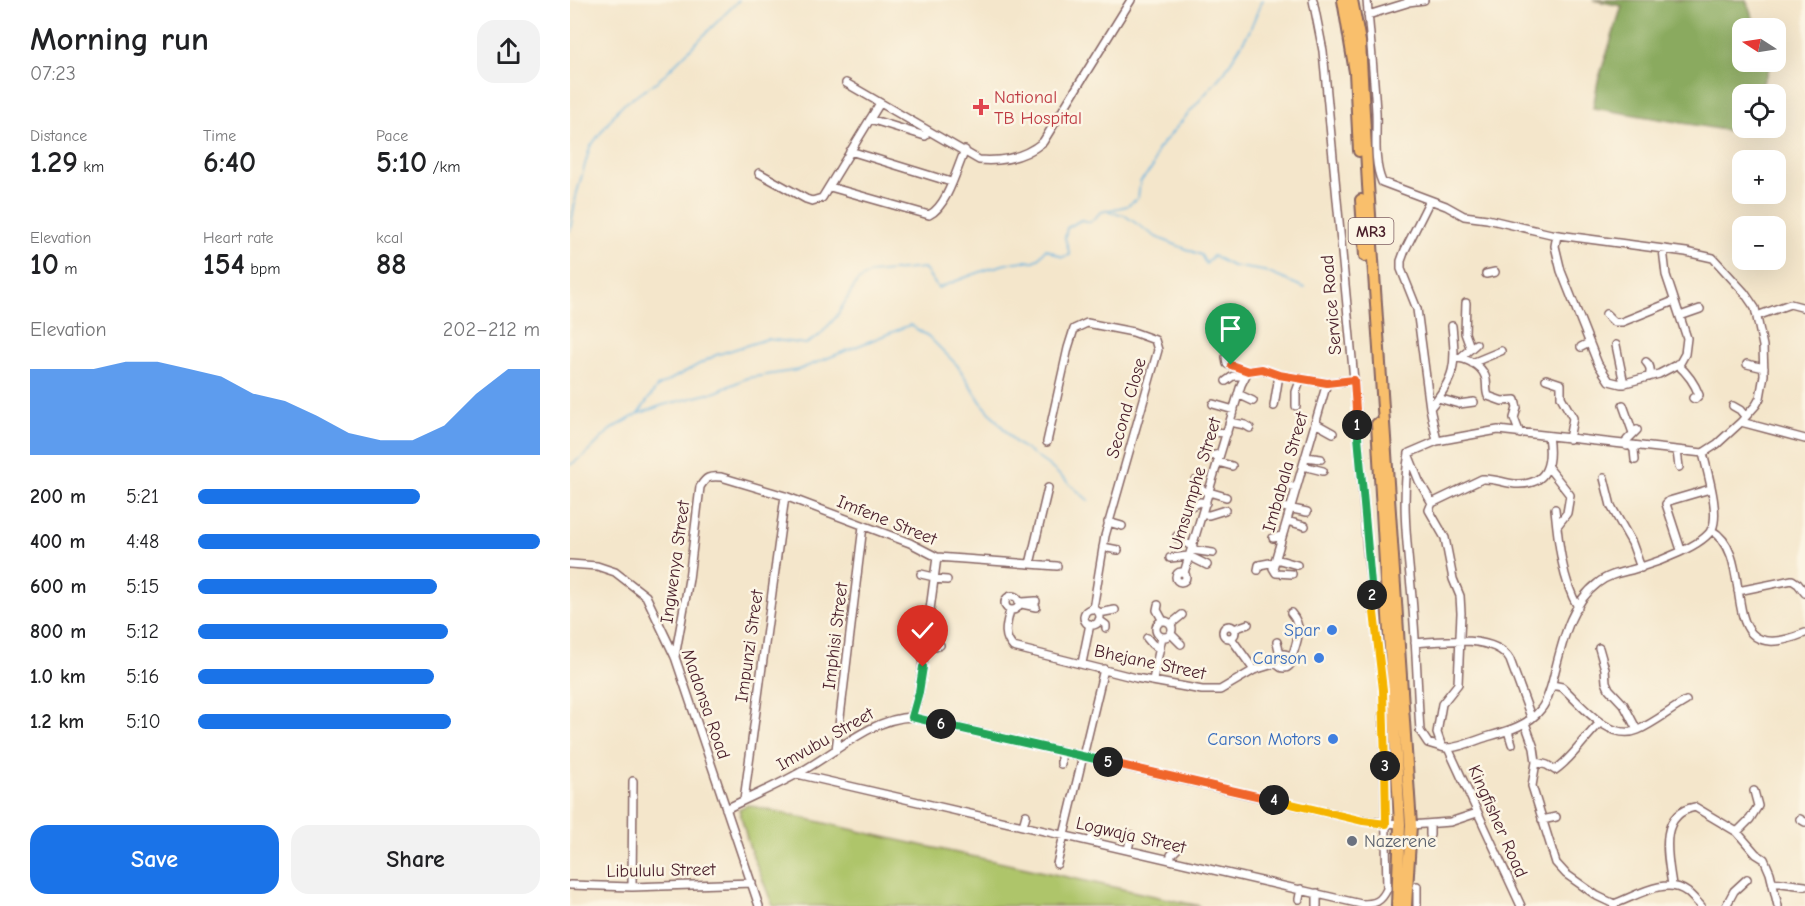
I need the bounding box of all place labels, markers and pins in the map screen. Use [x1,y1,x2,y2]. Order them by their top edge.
place label: National TB Hospital [994,87,1082,129]
marker: National TB Hospital [972,98,990,116]
pin [1205,303,1256,365]
pin: 1 [1342,410,1372,440]
pin: 2 [1357,580,1387,610]
pin [897,605,948,667]
place label: Spar [1284,620,1321,641]
marker: Spar [1325,623,1339,637]
place label: Carson [1253,648,1307,669]
marker: Carson [1312,651,1326,665]
pin: 6 [926,709,956,739]
place label: Carson Motors [1207,729,1321,750]
marker: Carson Motors [1326,732,1340,746]
pin: 5 [1093,747,1123,777]
pin: 3 [1370,751,1400,781]
pin: 4 [1259,785,1289,815]
place label: Nazerene [1364,831,1436,852]
marker: Nazerene [1345,834,1359,848]

